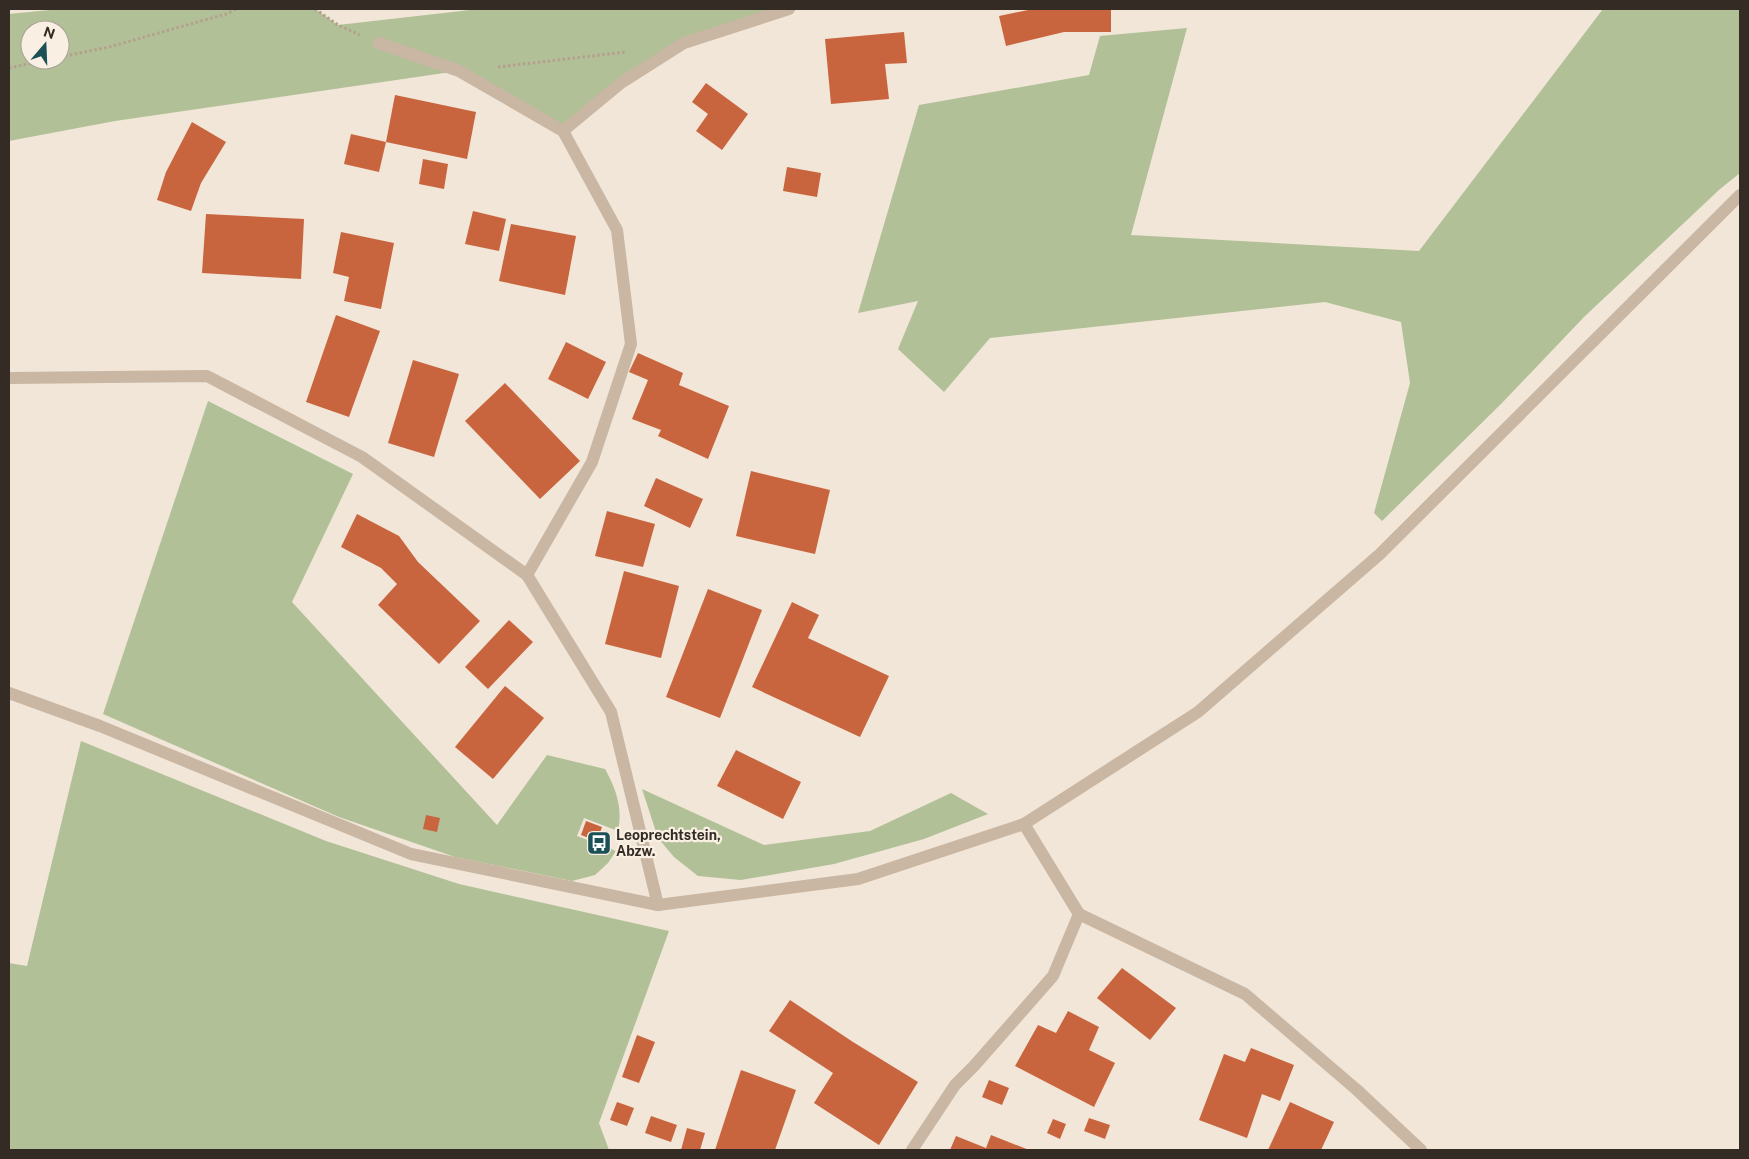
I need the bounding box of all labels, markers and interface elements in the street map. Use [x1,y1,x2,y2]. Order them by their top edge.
north arrow [20,20,70,70]
text: N [41,23,57,42]
place label: Leoprechtstein, Abzw. [616,827,721,859]
bus stop icon: Leoprechtstein, Abzw. [586,830,612,856]

